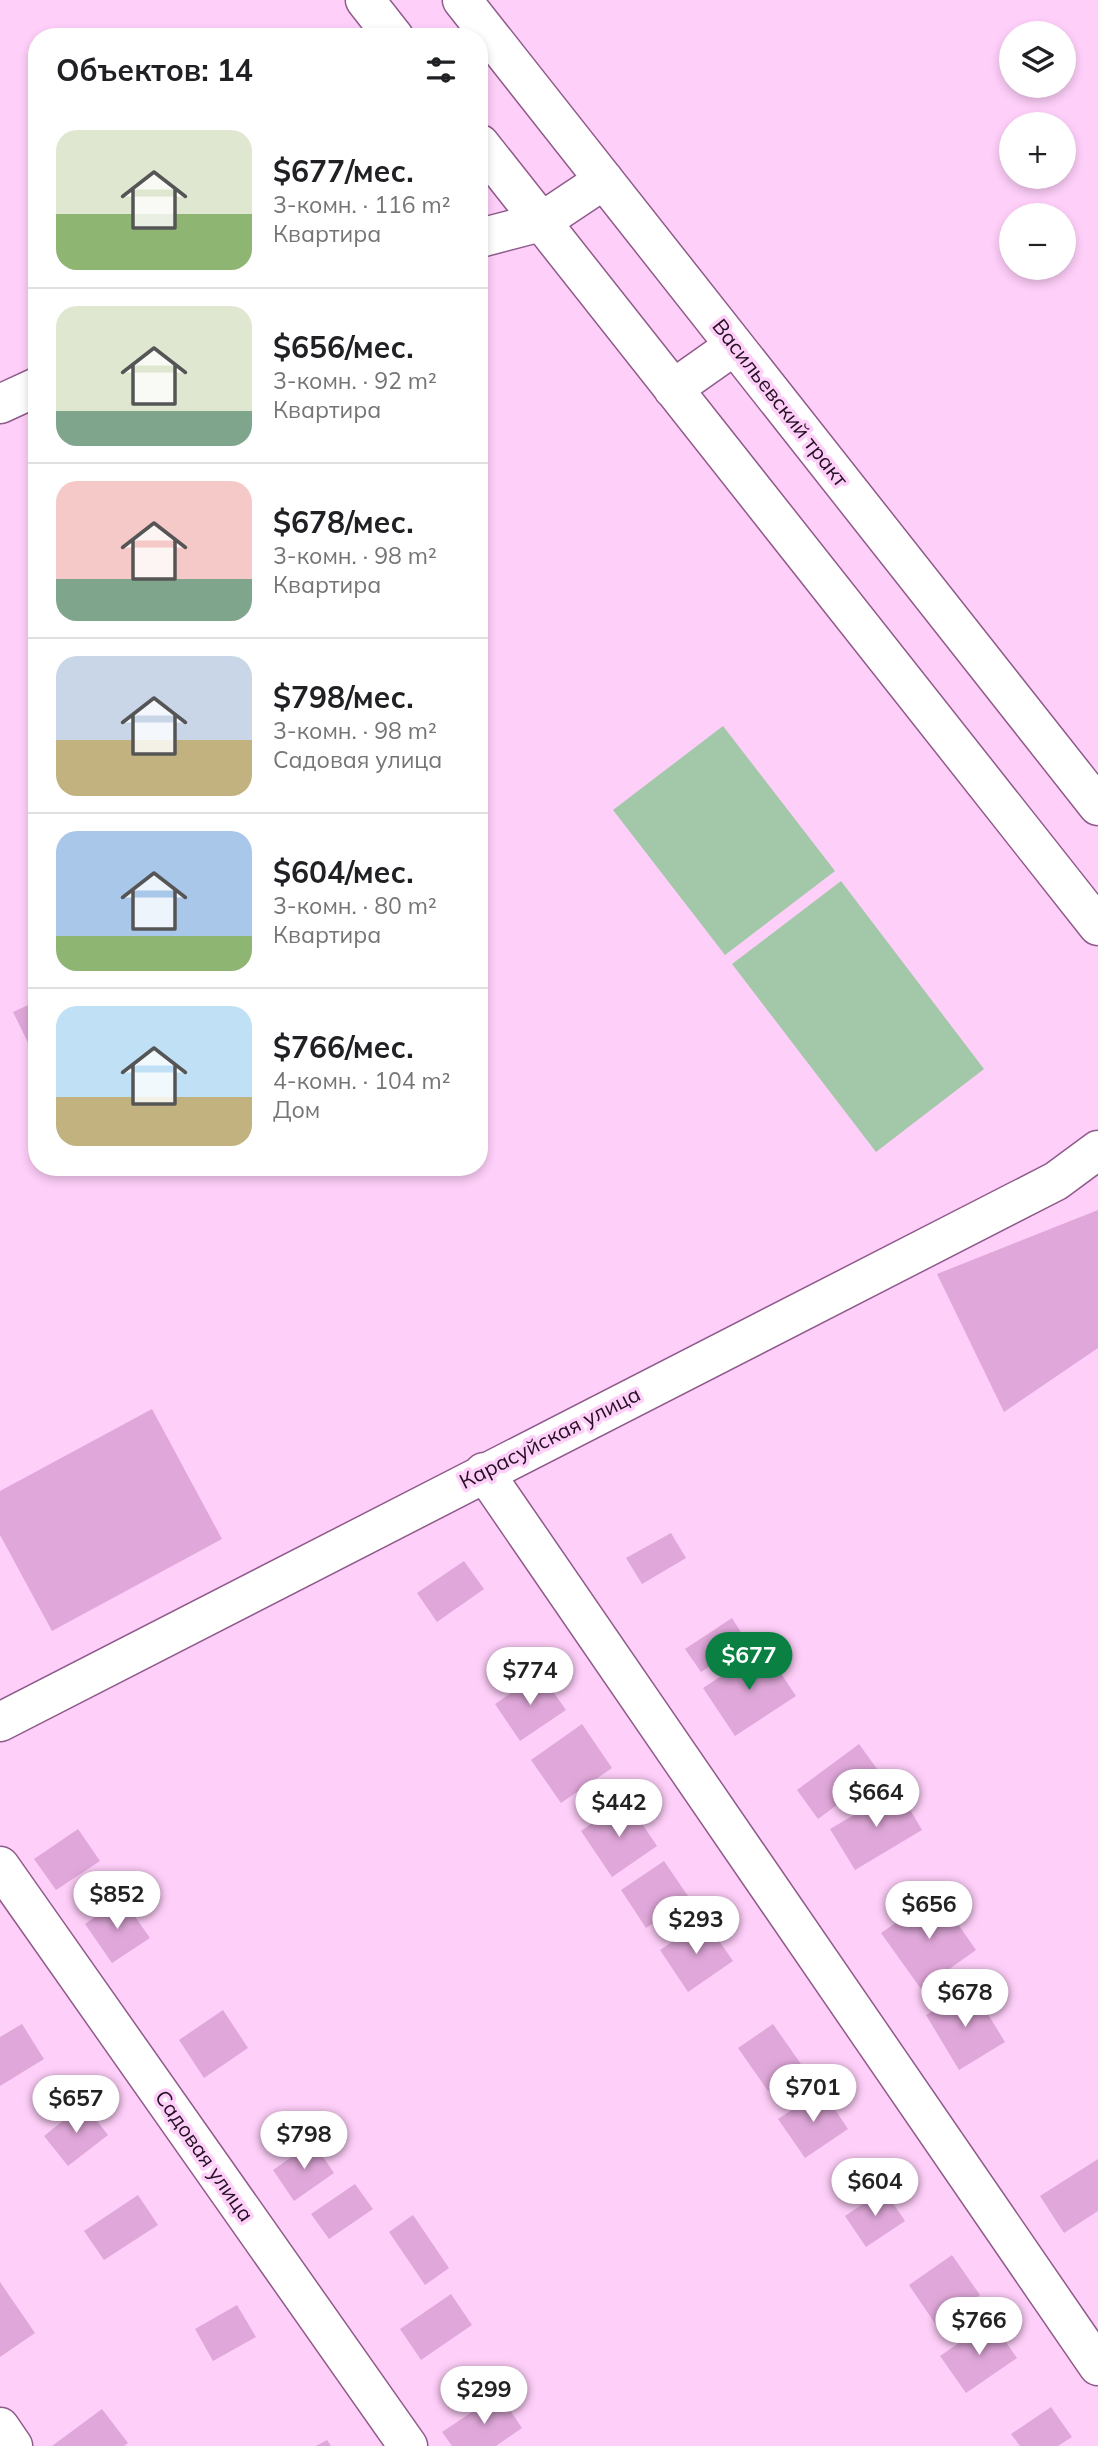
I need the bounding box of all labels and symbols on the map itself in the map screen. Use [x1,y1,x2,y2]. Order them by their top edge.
street label: Васильевский тракт [707,313,855,492]
street label: Карасуйская улица [455,1380,644,1494]
pin: $677 [708,1632,790,1692]
pin: $774 [489,1648,571,1707]
pin: $664 [835,1770,917,1829]
pin: $442 [578,1780,660,1839]
pin: $852 [76,1871,158,1931]
pin: $656 [888,1882,970,1941]
pin: $293 [655,1896,737,1956]
pin: $678 [924,1969,1006,2029]
pin: $701 [772,2064,854,2124]
pin: $657 [35,2076,117,2135]
street label: Садовая улица [150,2085,260,2226]
pin: $798 [263,2112,345,2171]
pin: $604 [834,2158,916,2218]
pin: $766 [938,2298,1020,2357]
pin: $299 [443,2366,525,2426]

